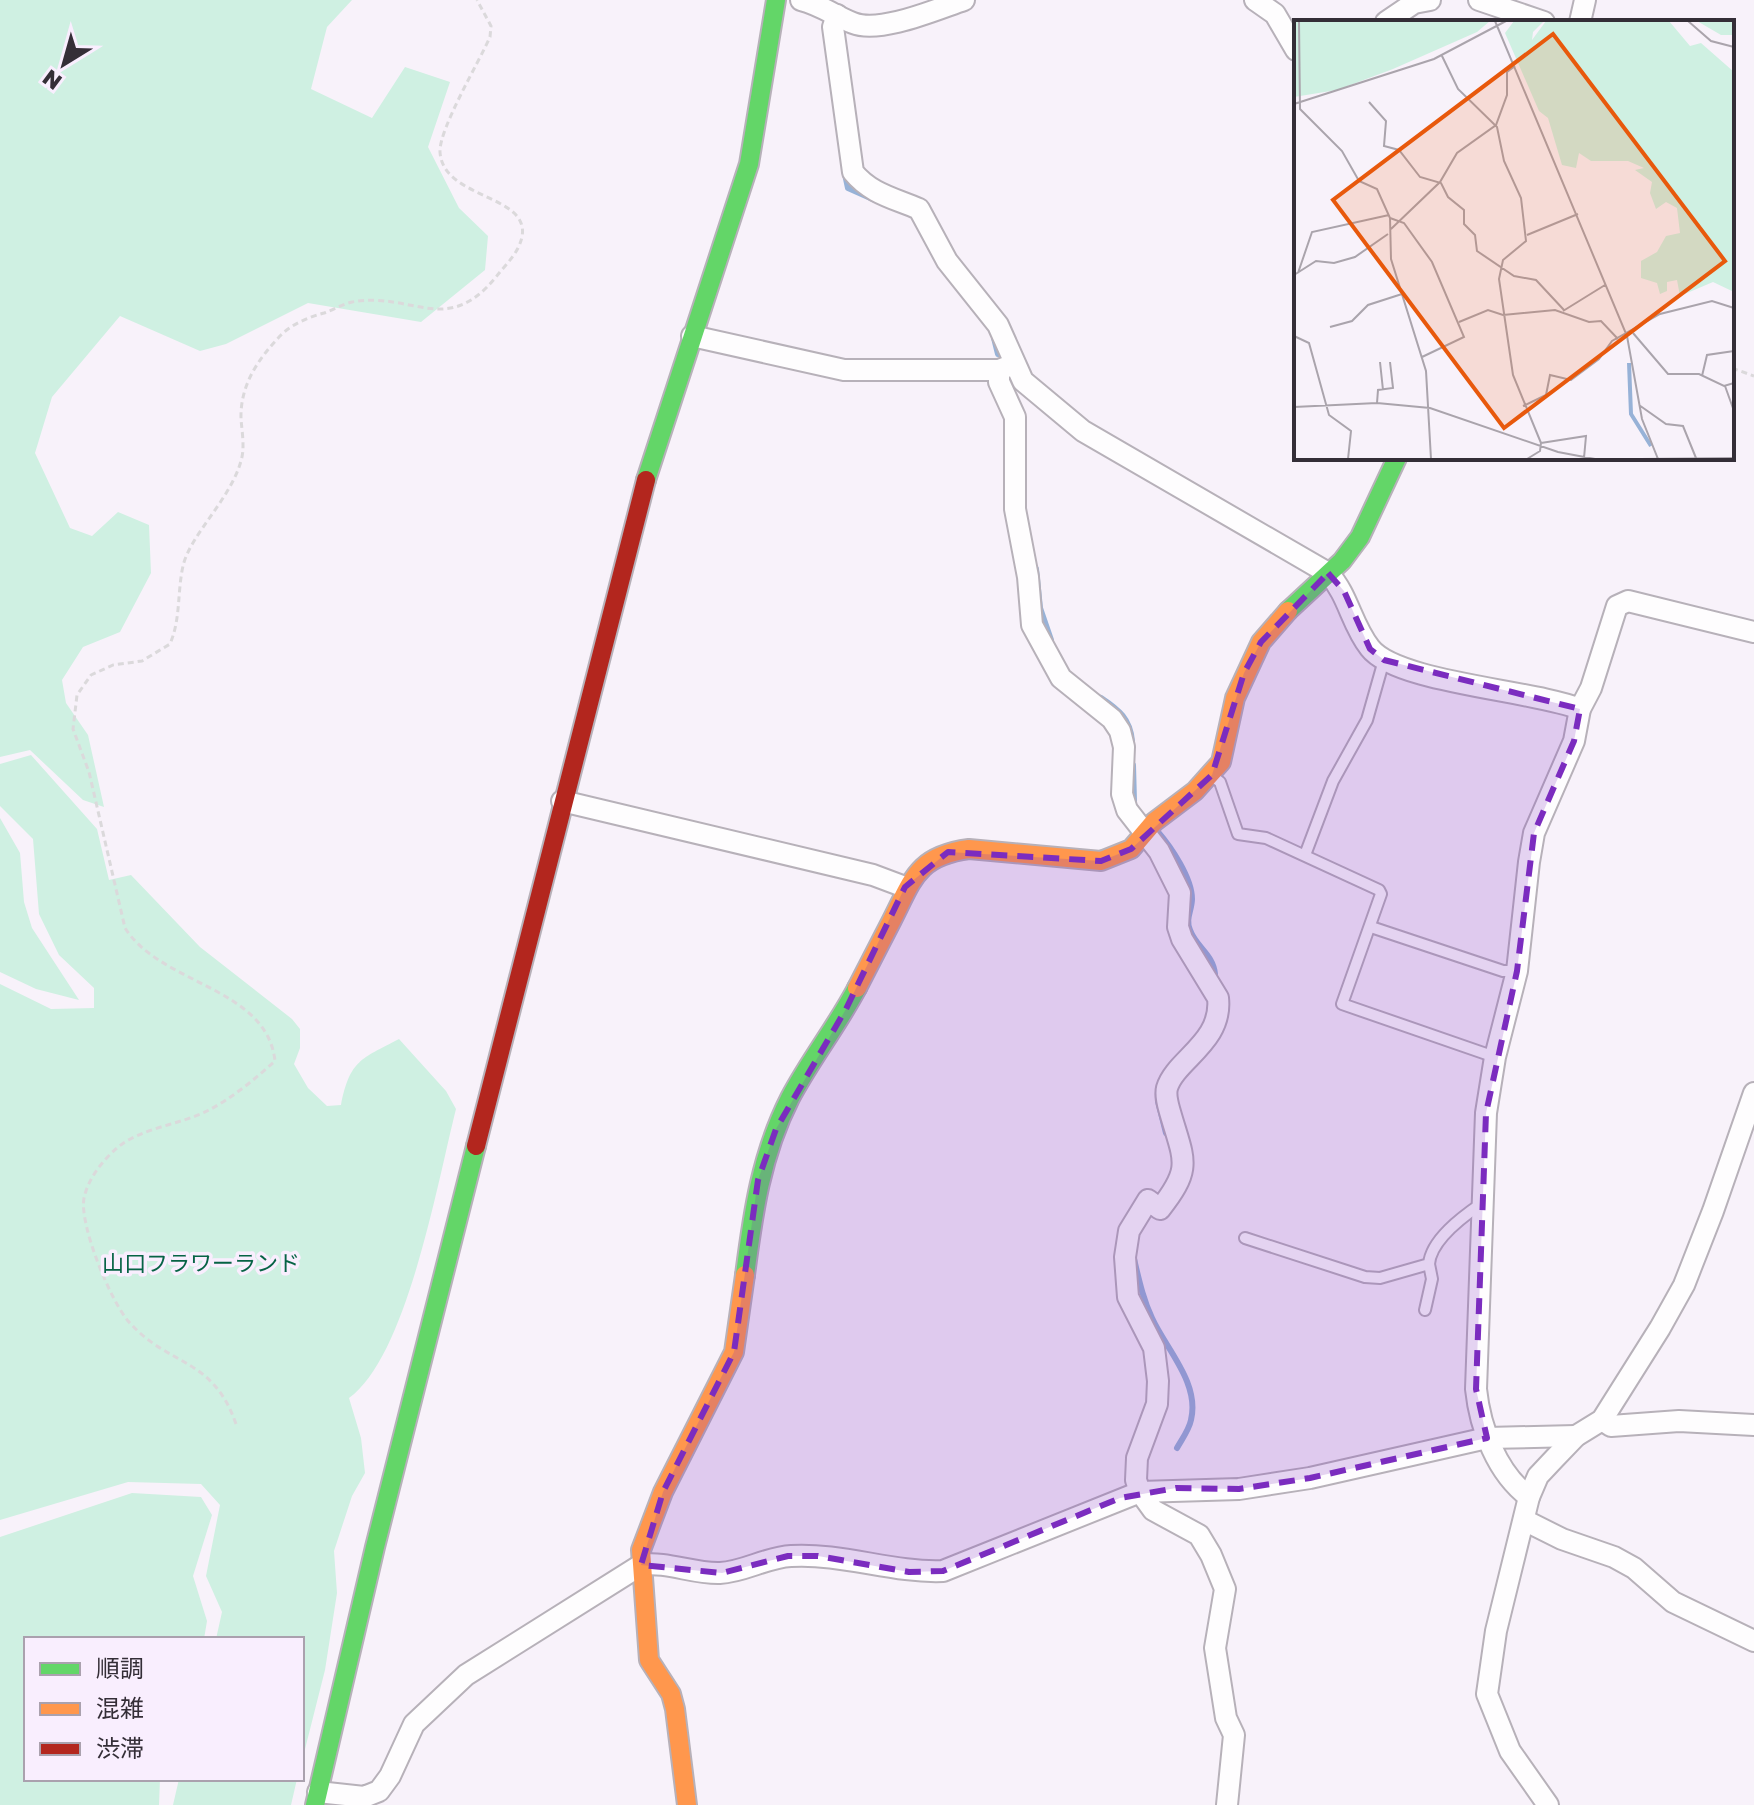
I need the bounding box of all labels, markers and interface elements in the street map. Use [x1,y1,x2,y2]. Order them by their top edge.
inset map [1294,20,1734,460]
north arrow [24,24,104,104]
text: N [37,65,66,96]
park label: 山口フラワーランド [102,1249,300,1276]
legend [24,1637,304,1781]
text: 順調 [96,1653,144,1682]
text: 混雑 [96,1693,144,1722]
text: 渋滞 [96,1733,144,1762]

